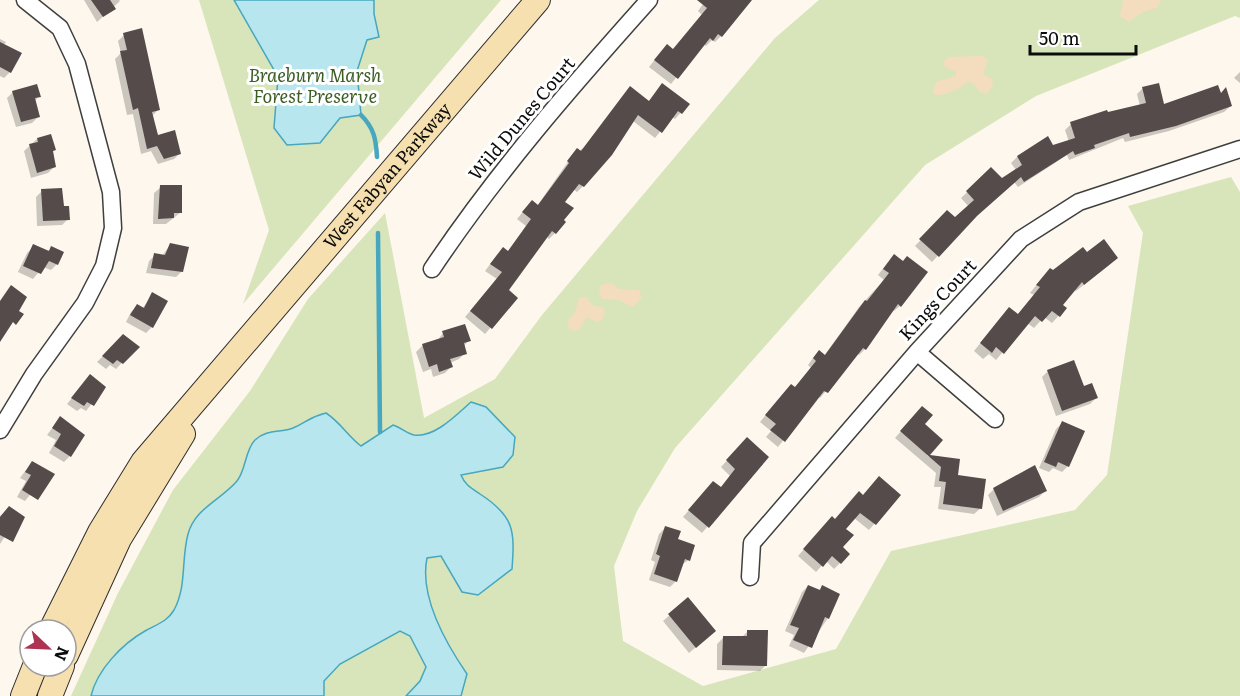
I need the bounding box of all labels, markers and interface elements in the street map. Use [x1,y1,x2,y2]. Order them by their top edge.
scale bar [1030,18,1136,56]
text: 50 m [1039,24,1080,51]
street label: Wild Dunes Court [461,50,581,186]
park label: Braeburn Marsh Forest Preserve [249,61,382,109]
street label: West Fabyan Parkway [316,95,457,254]
street label: Kings Court [892,252,982,346]
north arrow [18,618,78,678]
text: N [49,643,76,665]

